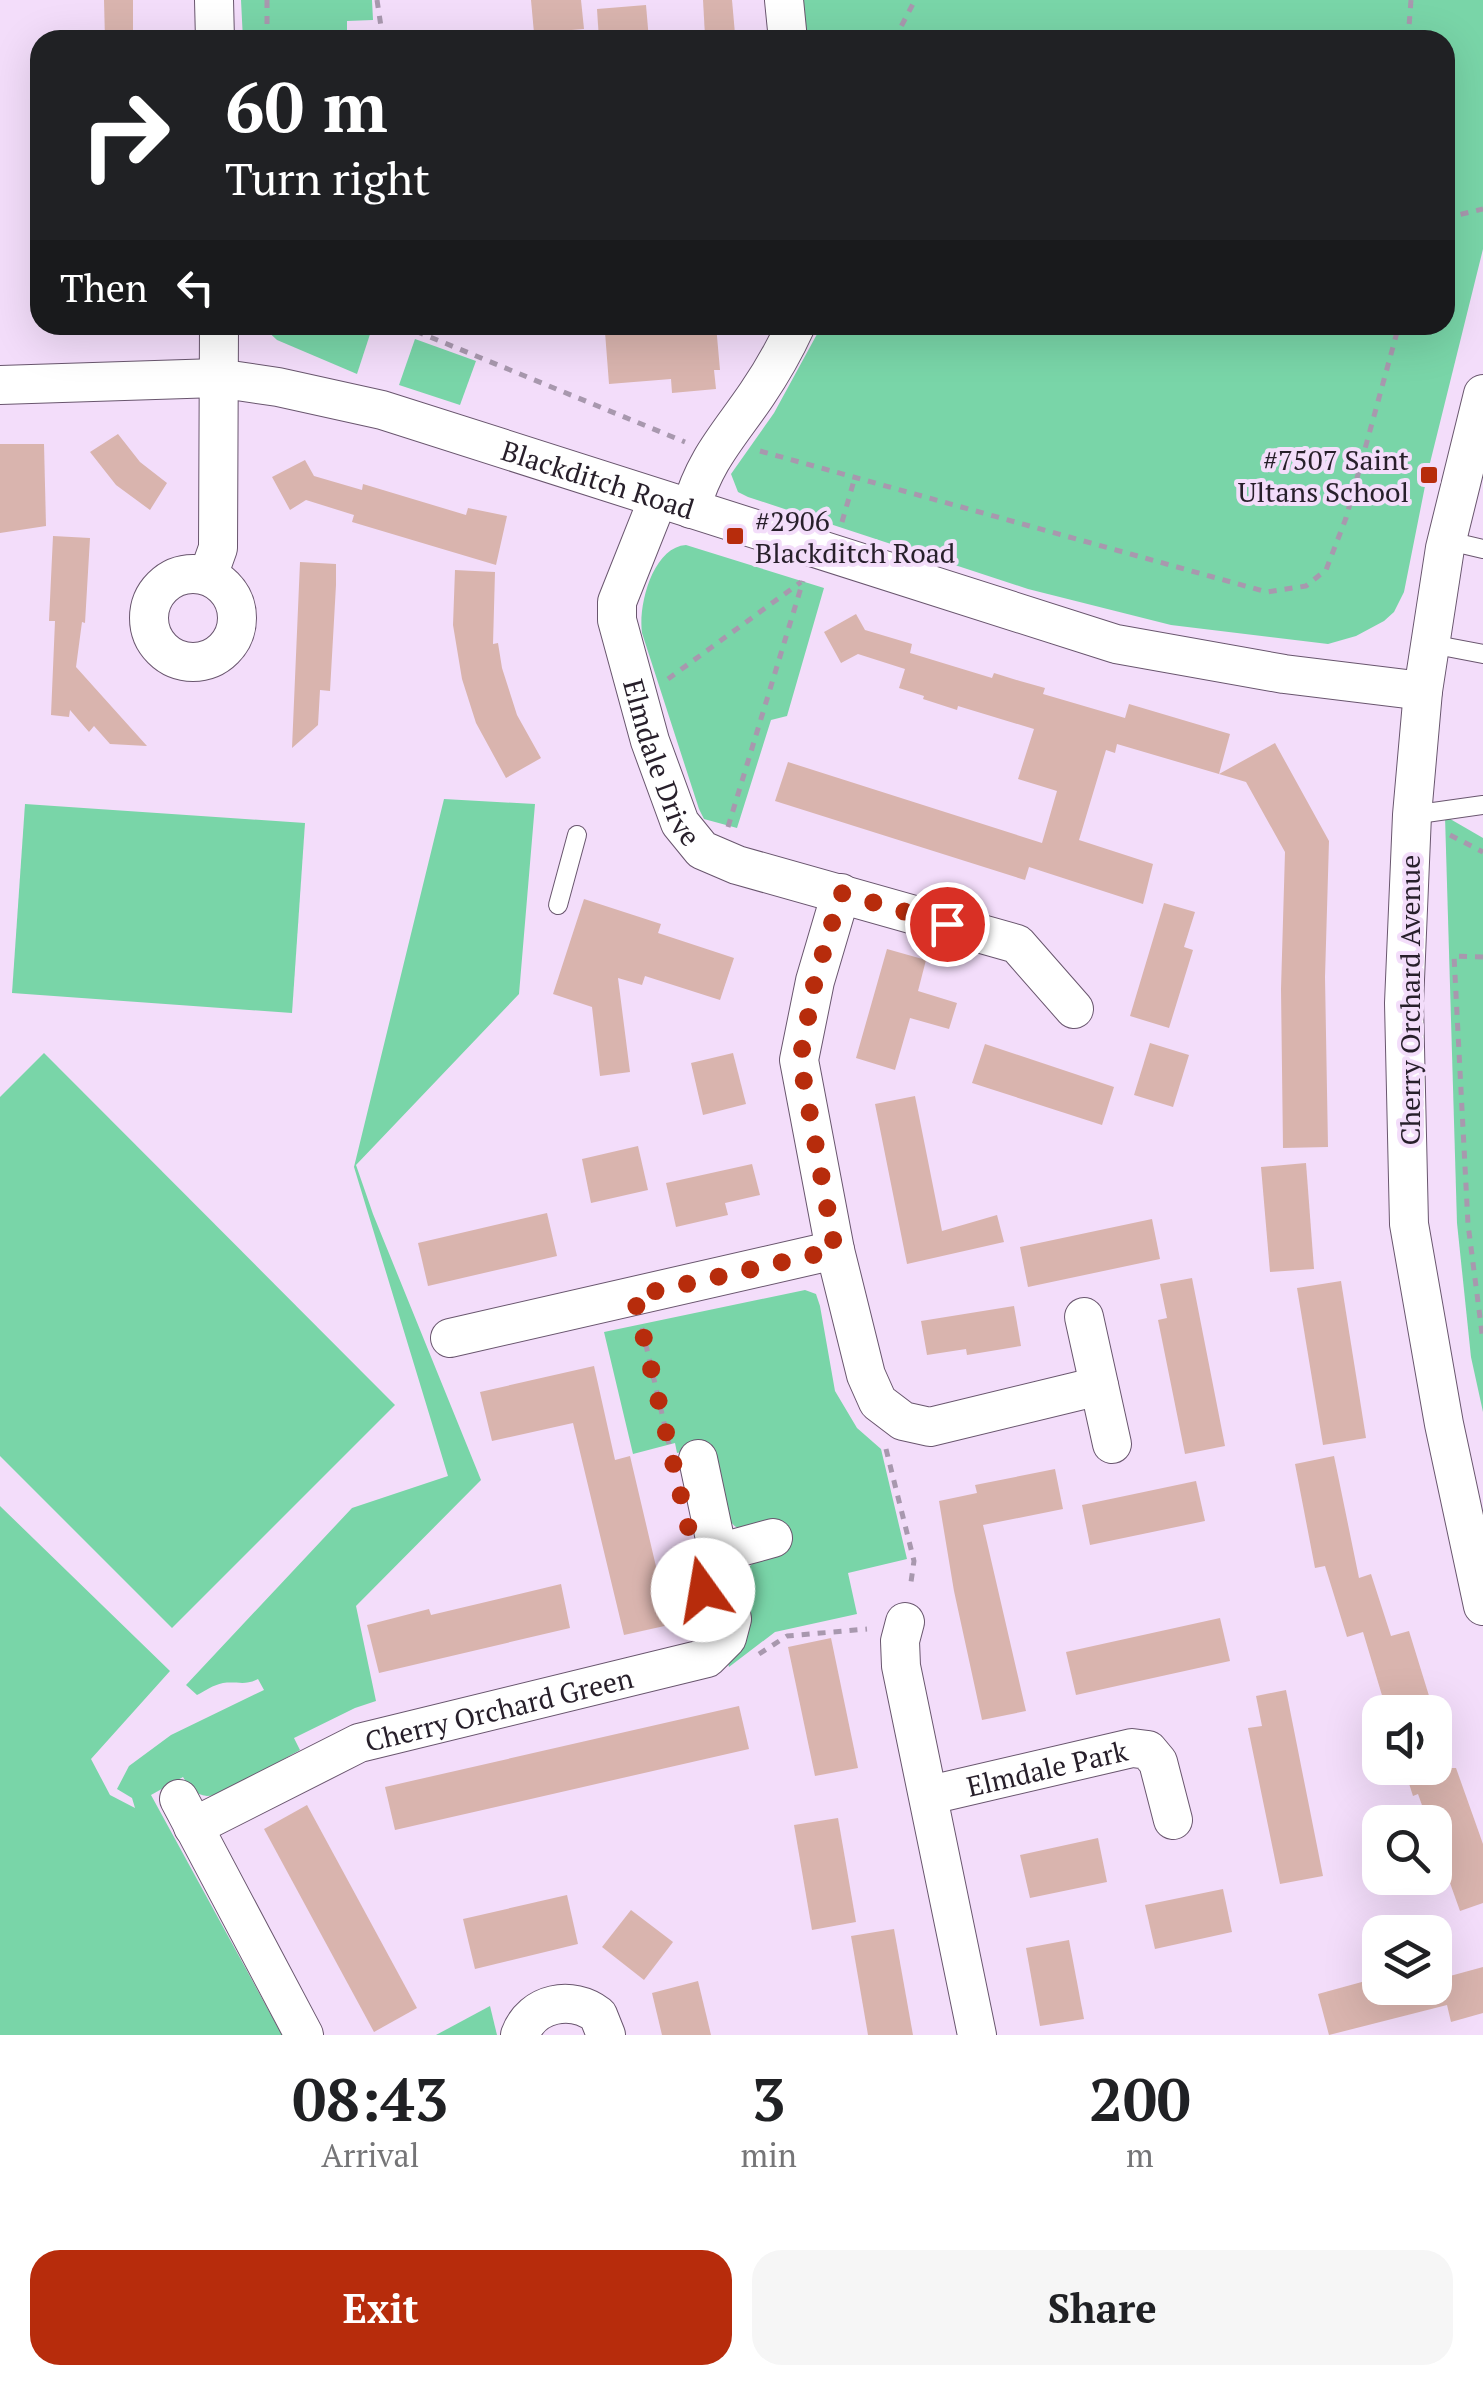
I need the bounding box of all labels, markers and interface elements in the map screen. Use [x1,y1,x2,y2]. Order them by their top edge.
text: 60 m [225,59,388,152]
icon: right [60,70,190,200]
text: Turn right [225,148,430,208]
icon: left [168,260,223,315]
text: Then [60,263,148,313]
street label: Blackditch Road [497,431,699,527]
place label: #7507 Saint Ultans School [1238,441,1410,510]
marker: #7507 Saint Ultans School [1418,464,1440,486]
place label: #2906 Blackditch Road [755,502,955,571]
marker: #2906 Blackditch Road [724,525,746,547]
street label: Elmdale Drive [615,675,709,853]
street label: Cherry Orchard Avenue [1391,855,1428,1145]
pin [905,882,990,967]
icon: arrive [920,897,975,952]
position arrow [651,1538,755,1642]
street label: Cherry Orchard Green [361,1658,637,1759]
map controls [1362,1695,1452,2005]
button: sound [1362,1695,1452,1785]
street label: Elmdale Park [963,1731,1131,1804]
button: search [1362,1805,1452,1895]
button: layers [1362,1915,1452,2005]
text: 08:43 [292,2059,448,2138]
text: 3 [752,2059,786,2138]
text: 200 [1089,2059,1191,2138]
text: Arrival [321,2134,419,2176]
text: min [741,2134,797,2176]
text: m [1126,2134,1154,2176]
button: Exit [30,2250,732,2365]
button: Share [752,2250,1453,2365]

